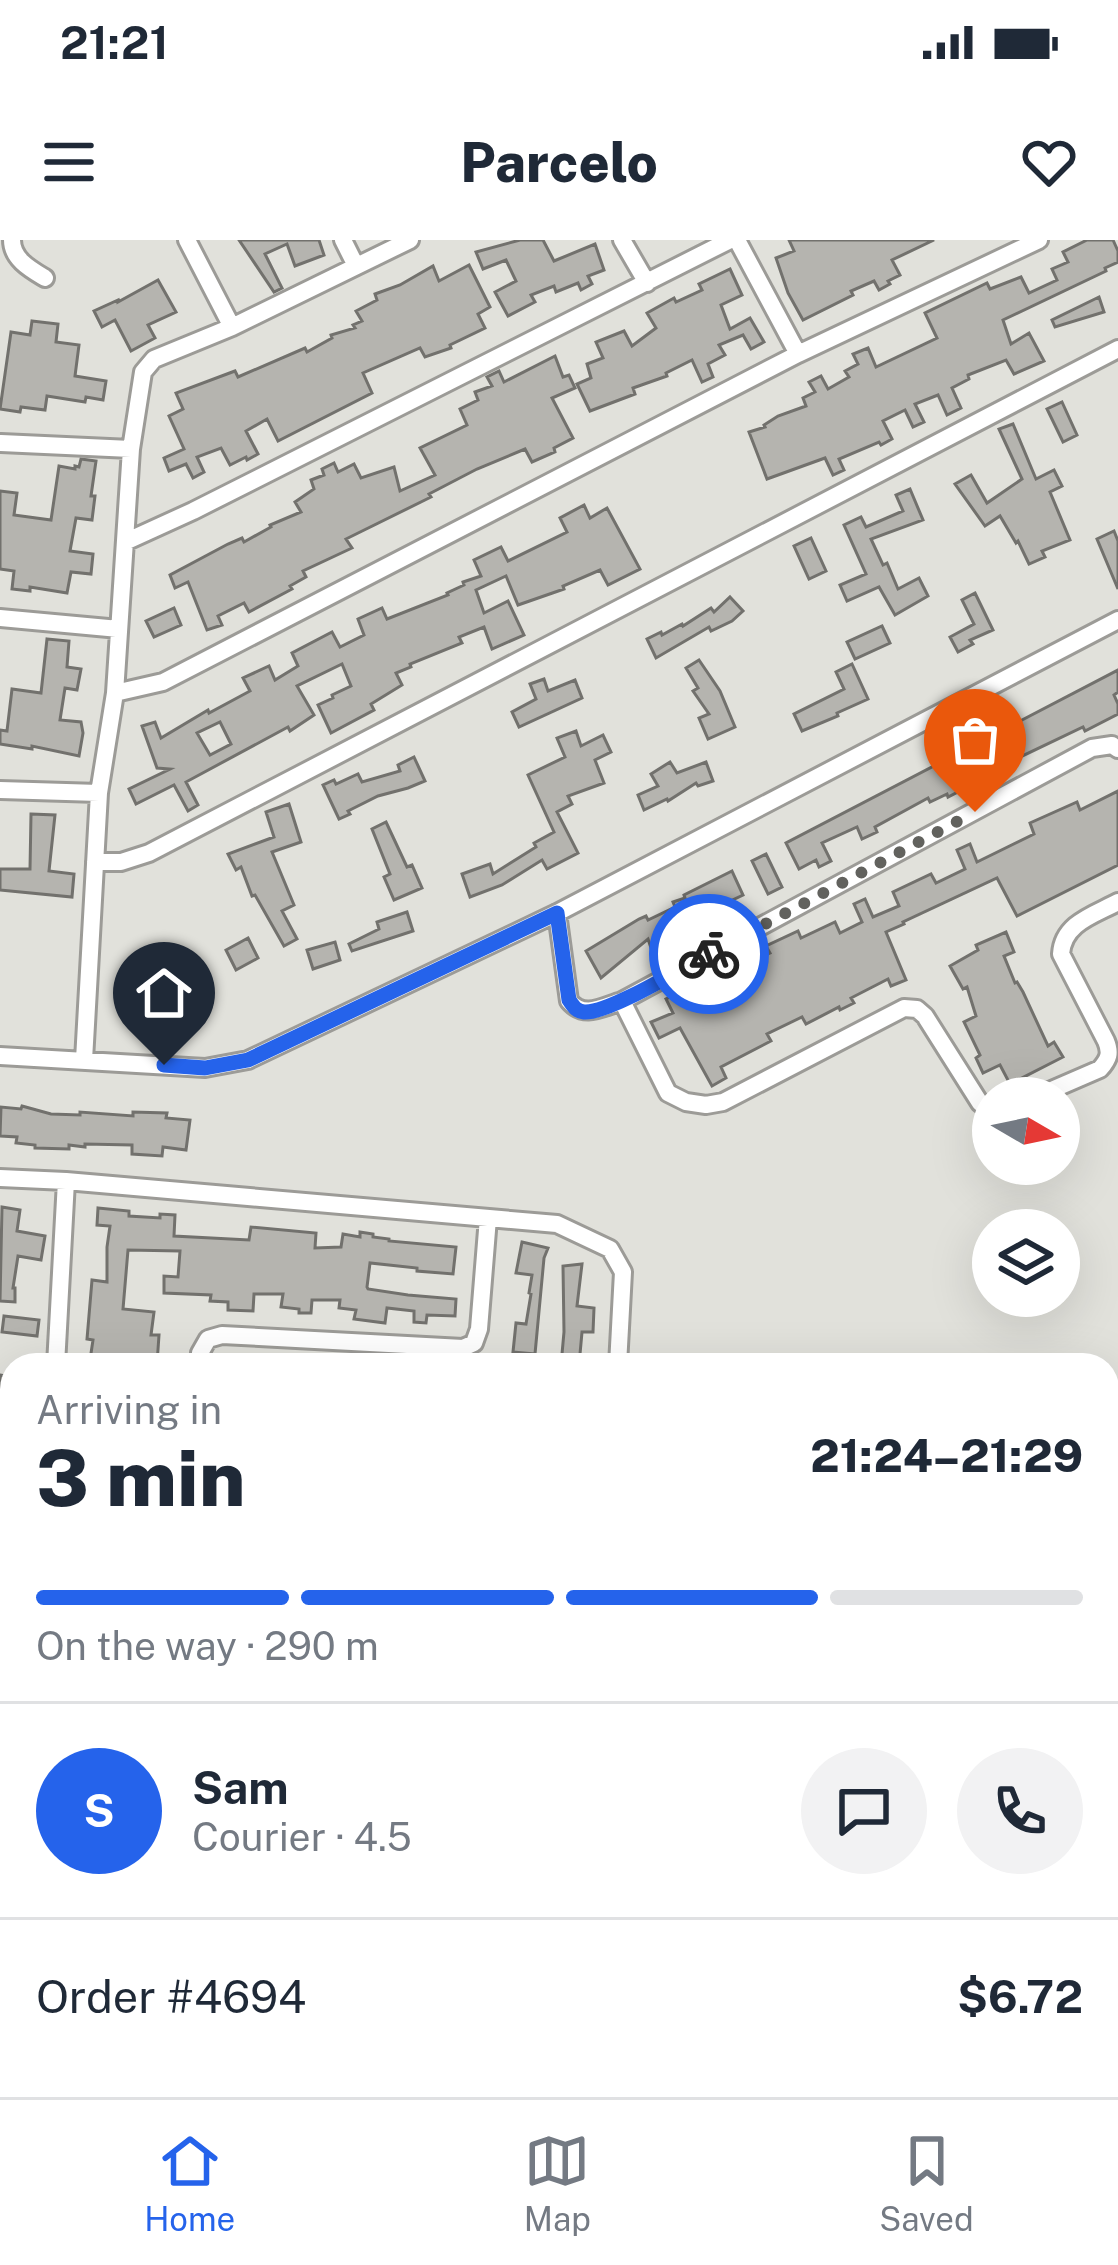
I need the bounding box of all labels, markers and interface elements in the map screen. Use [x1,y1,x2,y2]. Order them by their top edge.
text: 21:21 [60,16,169,69]
icon: menu [36,129,102,195]
icon: heart [1016,129,1082,195]
text: Parcelo [460,131,658,194]
pin [924,689,1026,812]
icon: bag [942,707,1008,773]
courier [649,894,769,1014]
icon: bike [676,921,742,987]
pin [113,942,215,1065]
icon: home [131,960,197,1026]
north arrow [972,1077,1080,1185]
map controls [972,1077,1080,1317]
button: layers [972,1209,1080,1317]
text: Arriving in [36,1387,222,1433]
text: 21:24–21:29 [810,1429,1083,1482]
text: 3 min [36,1432,245,1524]
text: On the way · 290 m [36,1623,379,1669]
button: chat [801,1748,927,1874]
button: phone [957,1748,1083,1874]
text: Sam [192,1761,289,1814]
text: S [83,1784,115,1837]
text: Courier · 4.5 [192,1814,412,1860]
text: Order #4694 [36,1970,306,2023]
text: $6.72 [957,1970,1083,2023]
tab: Home [144,2128,235,2238]
tab: Map [524,2128,591,2238]
tab: Saved [879,2128,974,2238]

